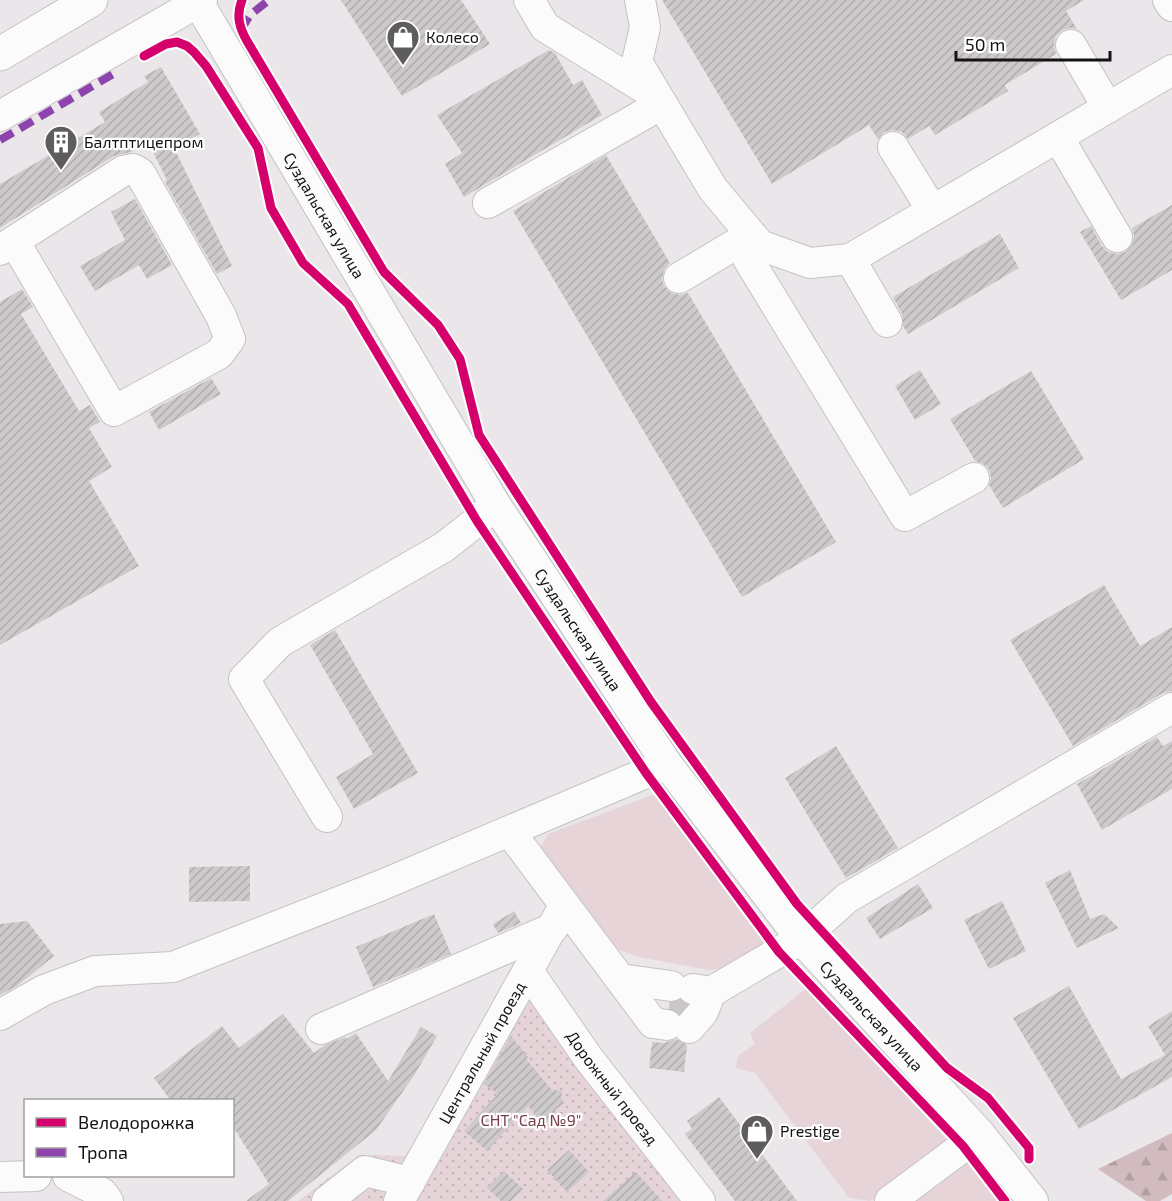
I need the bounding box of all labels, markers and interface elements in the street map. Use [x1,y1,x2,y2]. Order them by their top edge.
shop icon: Колесо [385,19,421,66]
scale bar [956,24,1110,62]
place label: Колесо [426,27,479,46]
text: 50 m [965,33,1005,55]
building icon: Балтптицепром [43,124,79,171]
place label: Балтптицепром [84,132,203,151]
street label: Суздальская улица [280,149,369,282]
street label: Суздальская улица [531,564,626,694]
street label: Суздальская улица [817,957,927,1075]
street label: Центральный проезд [434,978,529,1127]
street label: Дорожный проезд [563,1027,662,1148]
legend [24,1099,234,1177]
park label: СНТ "Сад №9" [481,1110,581,1129]
text: Велодорожка [78,1111,194,1133]
shop icon: Prestige [739,1113,775,1160]
place label: Prestige [780,1121,840,1140]
text: Тропа [78,1141,128,1163]

